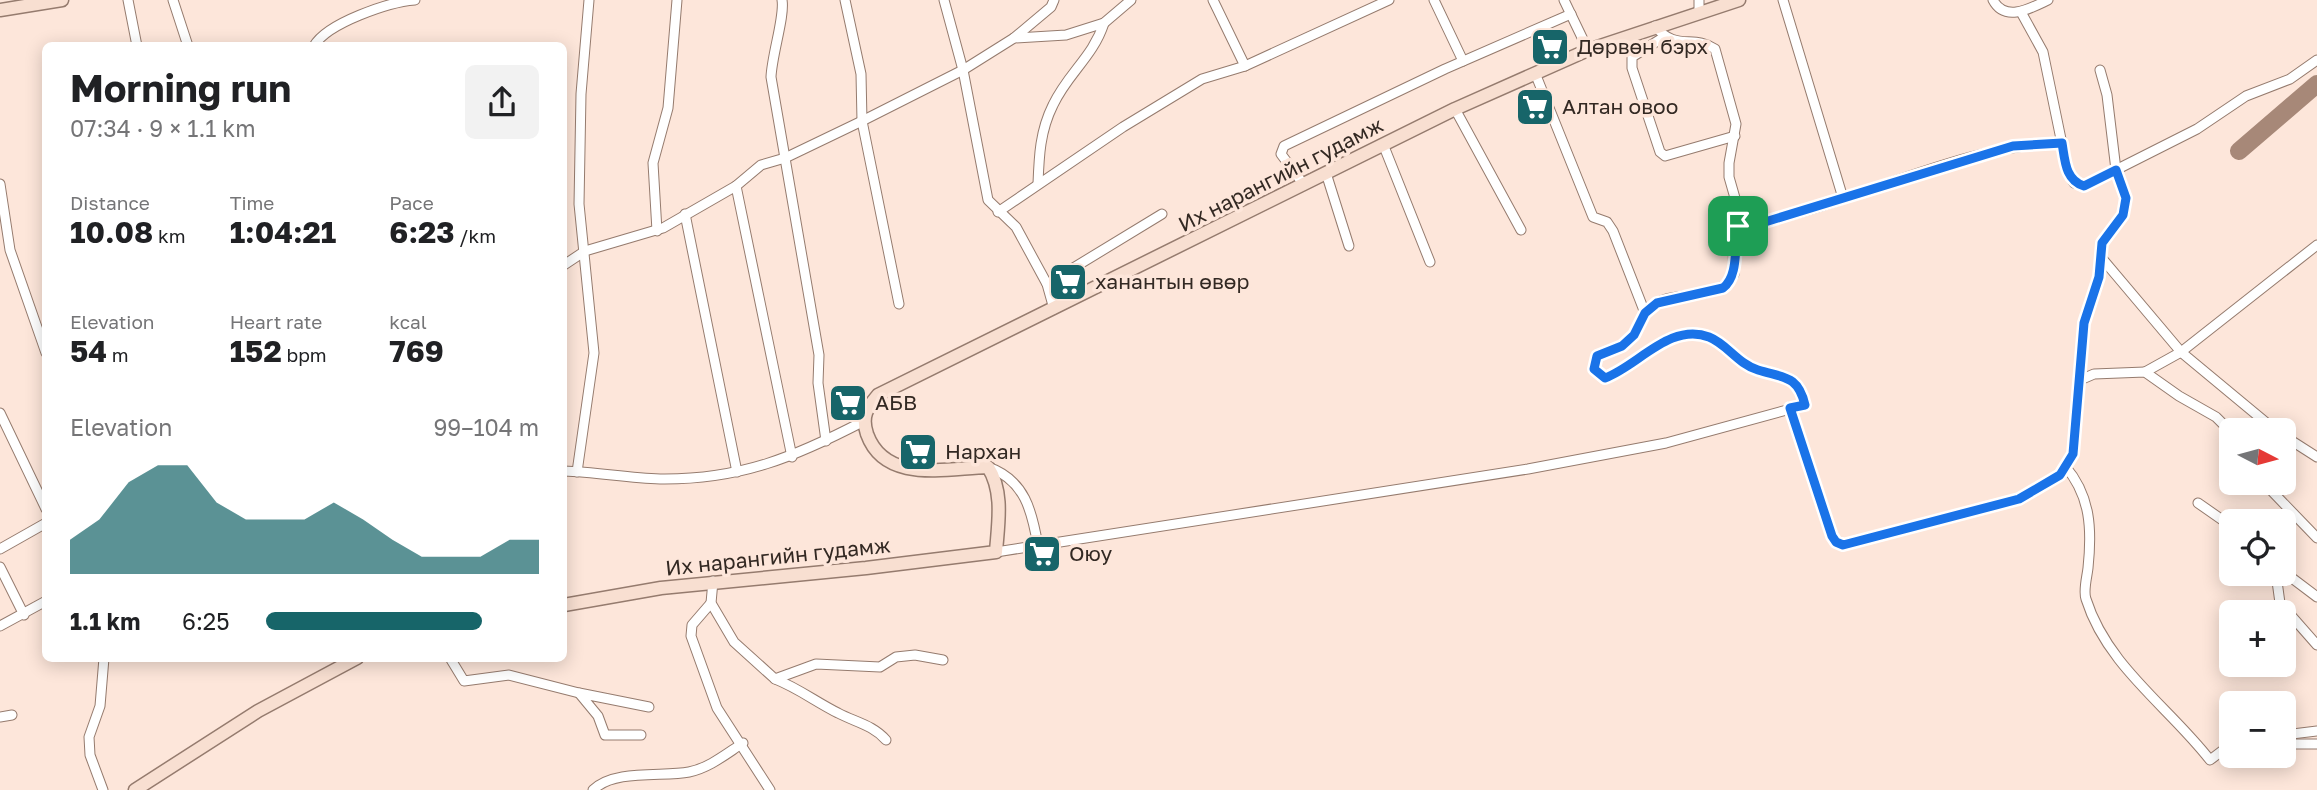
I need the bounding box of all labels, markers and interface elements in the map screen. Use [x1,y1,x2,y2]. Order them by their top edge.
supermarket icon: Дөрвөн бэрх [1529,26,1571,68]
place label: Дөрвөн бэрх [1577,33,1709,59]
text: Morning run [70,65,291,110]
button: share [465,65,539,139]
supermarket icon: Алтан овоо [1514,86,1556,128]
place label: Алтан овоо [1562,93,1678,119]
street label: Их нарангийн гудамж [1174,111,1387,237]
text: 07:34 · 9 × 1.1 km [70,114,256,142]
text: Distance [70,191,150,214]
text: Time [230,191,274,214]
text: Pace [389,191,434,214]
pin [1708,196,1768,256]
icon: arrive [1719,207,1757,245]
text: 10.08 [70,214,153,250]
text: 1:04:21 [230,214,336,250]
text: 6:23 [389,214,455,250]
text: km [153,224,186,247]
text: /km [455,224,496,247]
supermarket icon: ханантын өвөр [1047,261,1089,303]
place label: ханантын өвөр [1095,268,1249,294]
text: Elevation [70,310,155,333]
text: Heart rate [230,310,322,333]
text: kcal [389,310,427,333]
text: 54 [70,333,107,369]
text: 152 [230,333,282,369]
text: 769 [389,333,444,369]
text: m [107,343,129,366]
text: bpm [282,343,327,366]
supermarket icon: АБВ [827,382,869,424]
place label: АБВ [875,389,917,415]
text: Elevation [70,413,172,441]
text: 99–104 m [433,413,539,441]
north arrow [2219,418,2296,495]
map controls [2219,418,2296,768]
supermarket icon: Нархан [897,431,939,473]
place label: Нархан [945,438,1021,464]
button: locate [2219,509,2296,586]
street label: Их нарангийн гудамж [664,531,892,581]
supermarket icon: Оюу [1021,533,1063,575]
place label: Оюу [1069,540,1112,566]
button: + [2219,600,2296,677]
text: 1.1 km [70,607,140,635]
text: 6:25 [182,607,230,635]
button: − [2219,691,2296,768]

